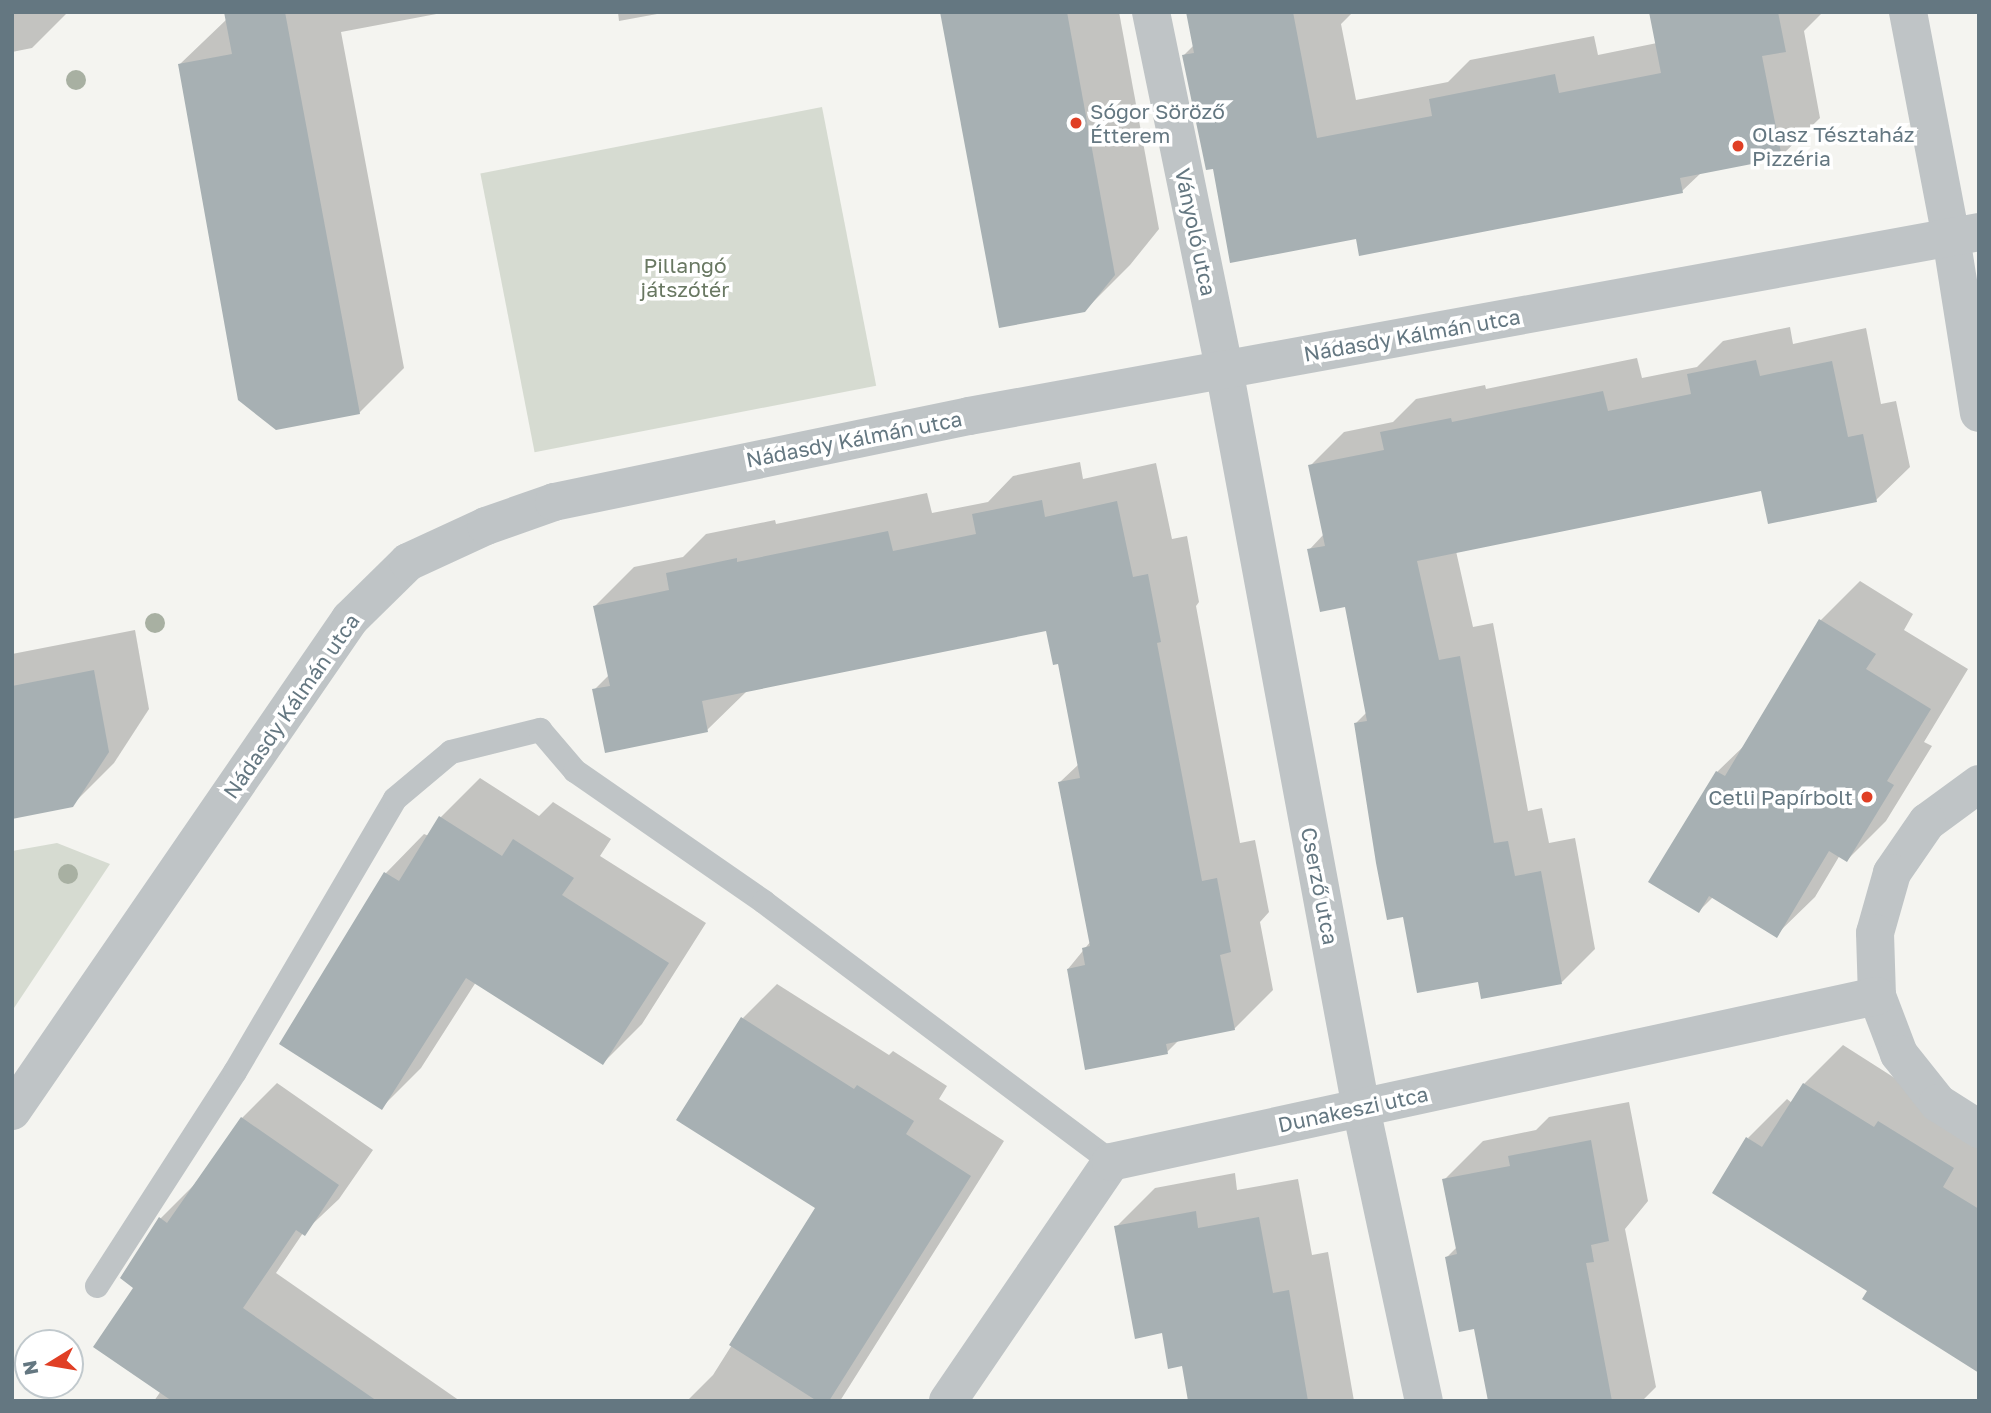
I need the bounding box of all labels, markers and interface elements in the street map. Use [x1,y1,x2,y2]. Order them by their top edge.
place label: Sógor Söröző Étterem [1090,98,1225,148]
marker: Sógor Söröző Étterem [1068,115,1084,131]
place label: Olasz Tésztaház Pizzéria [1752,121,1915,171]
marker: Olasz Tésztaház Pizzéria [1730,138,1746,154]
street label: Ványoló utca [1170,166,1222,298]
park label: Pillangó játszótér [641,252,729,302]
street label: Nádasdy Kálmán utca [1302,304,1522,366]
street label: Nádasdy Kálmán utca [744,406,964,472]
street label: Nádasdy Kálmán utca [218,609,364,803]
place label: Cetli Papírbolt [1708,784,1853,810]
marker: Cetli Papírbolt [1859,789,1875,805]
street label: Cserző utca [1296,825,1344,947]
street label: Dunakeszi utca [1276,1081,1430,1137]
north arrow [14,1329,84,1399]
text: N [17,1358,43,1377]

